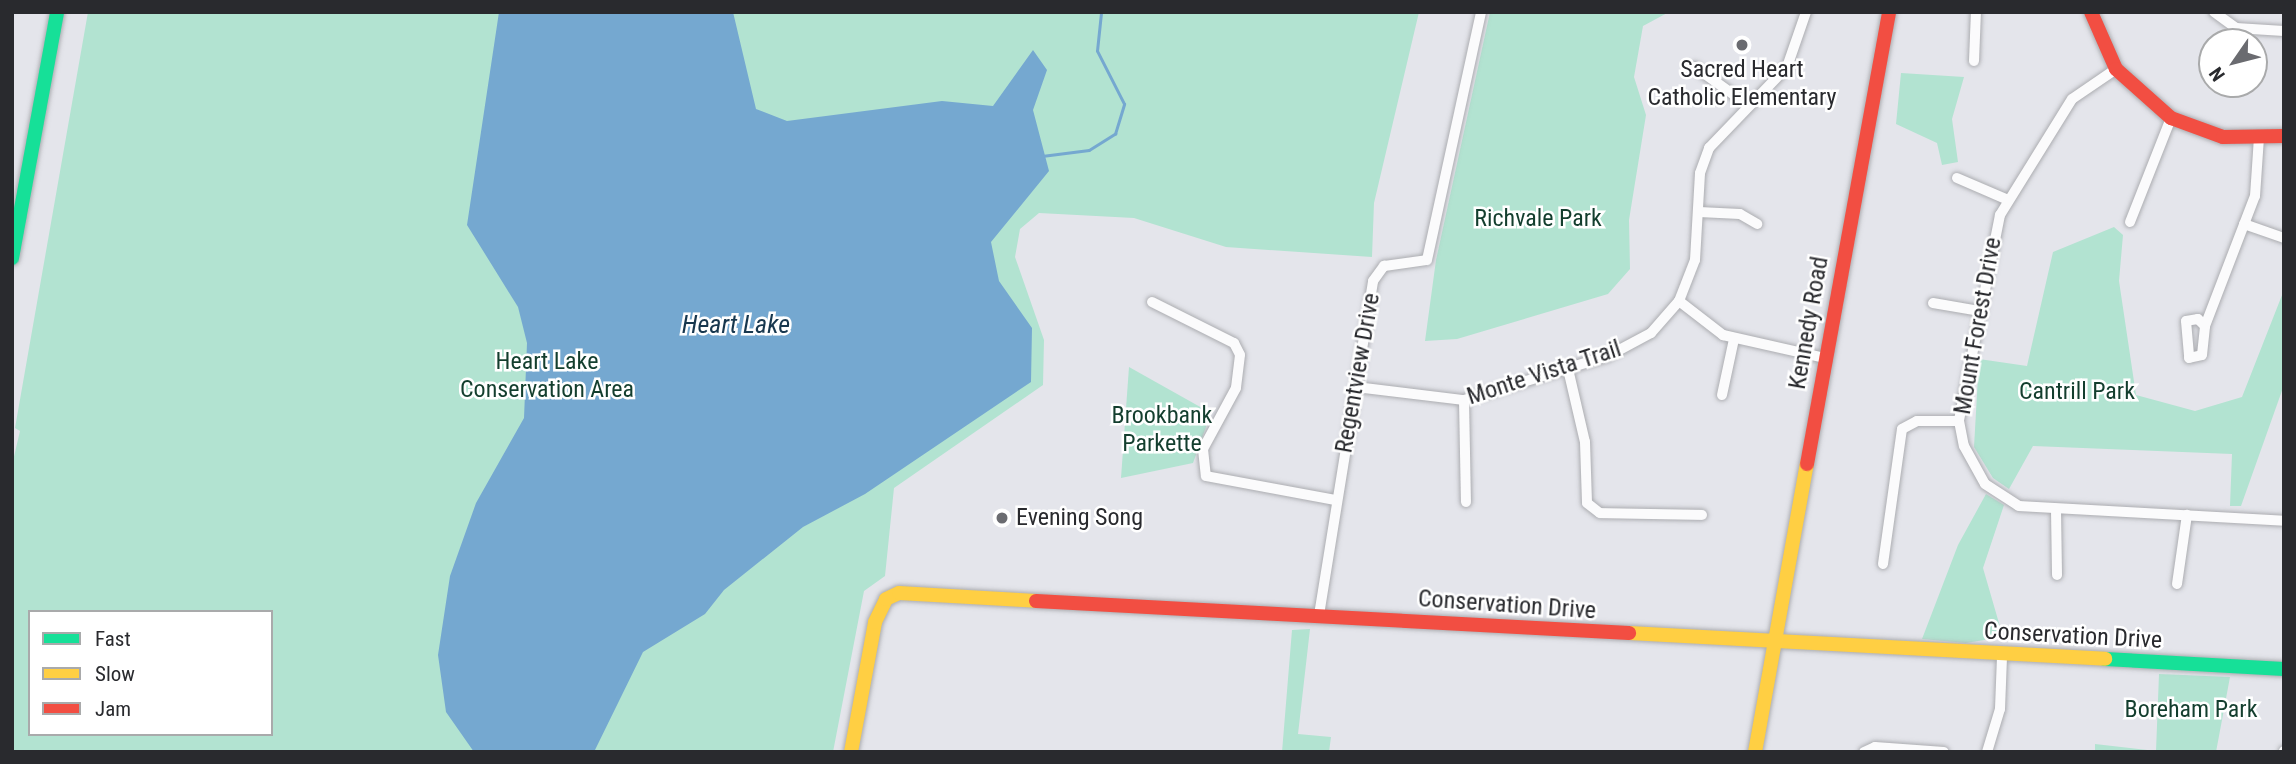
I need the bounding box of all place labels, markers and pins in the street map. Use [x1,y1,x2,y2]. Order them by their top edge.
marker: Sacred Heart Catholic Elementary [1734,37,1750,53]
place label: Sacred Heart Catholic Elementary [1647,56,1837,112]
place label: Evening Song [1016,504,1143,532]
marker: Evening Song [994,510,1010,526]

